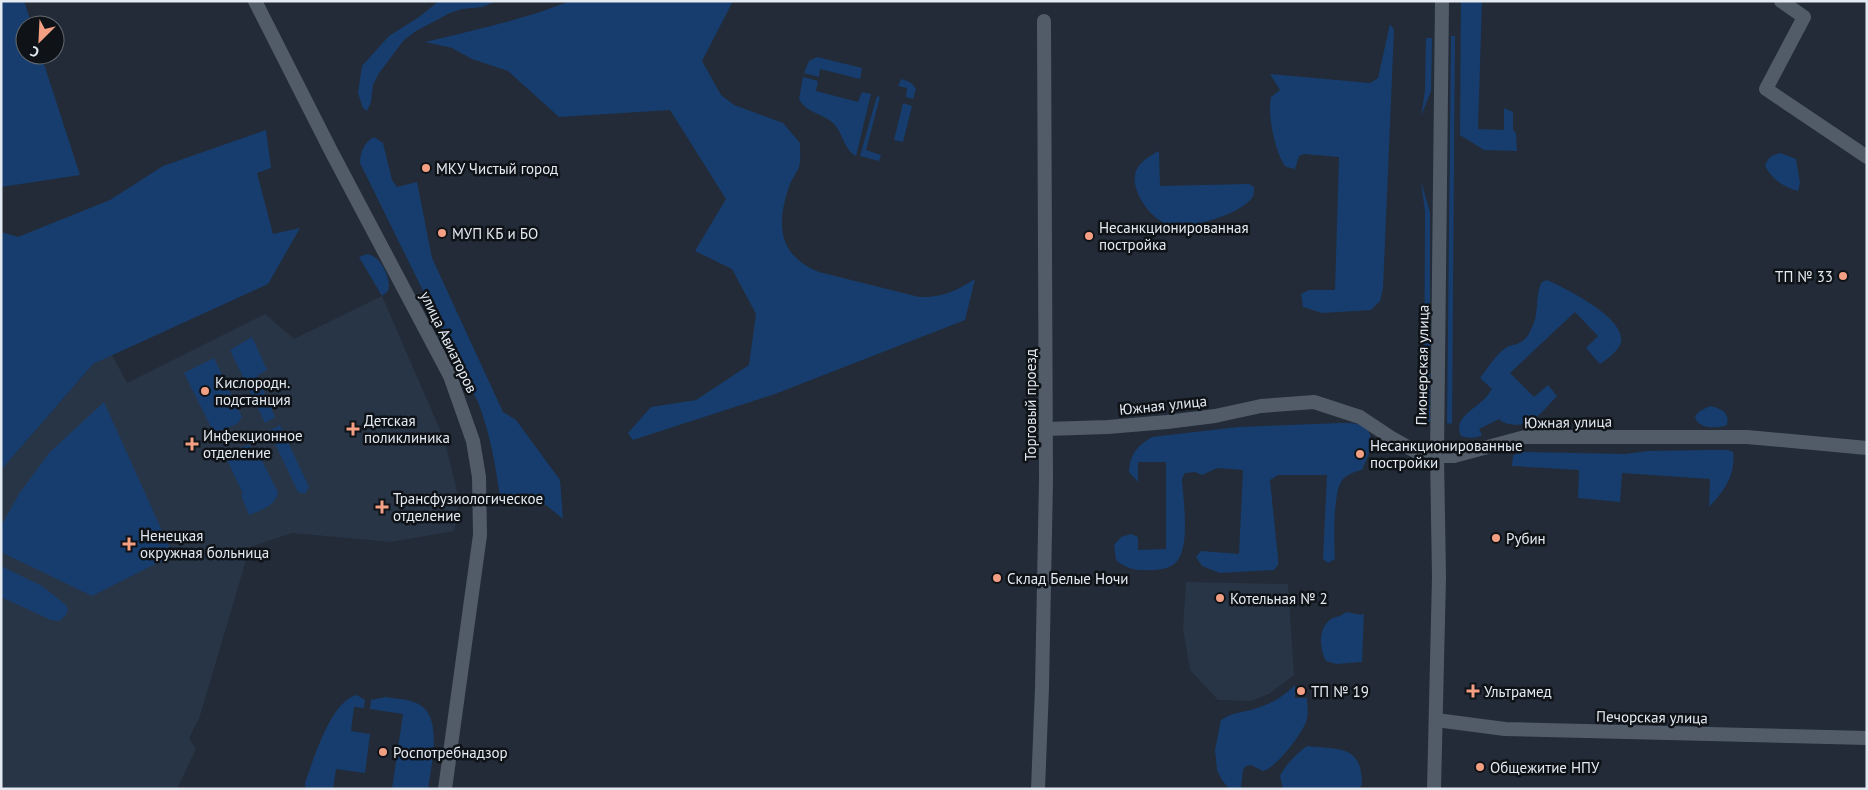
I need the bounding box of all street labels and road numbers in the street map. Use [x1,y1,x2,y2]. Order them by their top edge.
street label: улица Авиаторов [416,288,482,396]
street label: Пионерская улица [1411,305,1433,425]
street label: Торговый проезд [1021,349,1040,461]
street label: Южная улица [1118,391,1208,419]
street label: Южная улица [1524,412,1612,432]
street label: Печорская улица [1596,707,1708,727]

